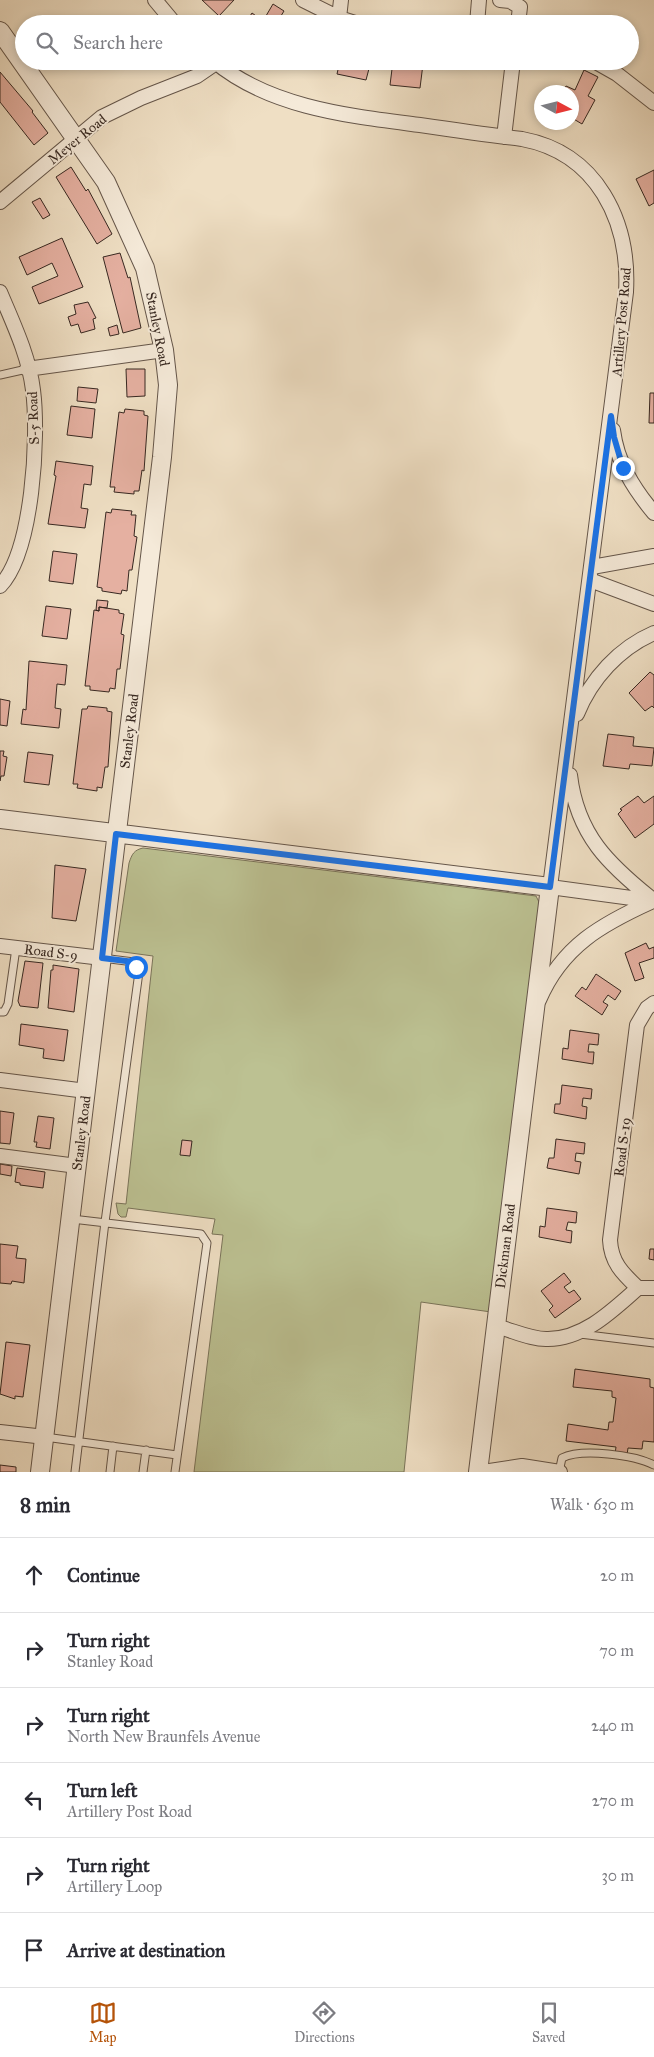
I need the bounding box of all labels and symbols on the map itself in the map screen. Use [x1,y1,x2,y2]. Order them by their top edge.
north arrow [534,85,579,130]
street label: Meyer Road [45,111,110,168]
street label: Artillery Post Road [608,267,635,378]
street label: Stanley Road [142,290,173,368]
street label: S-5 Road [24,391,43,445]
route end [612,457,635,480]
street label: Stanley Road [116,693,143,770]
street label: Road S-9 [23,941,79,964]
route start [125,956,148,979]
street label: Stanley Road [68,1095,95,1172]
street label: Road S-19 [610,1116,635,1178]
street label: Dickman Road [492,1203,519,1289]

